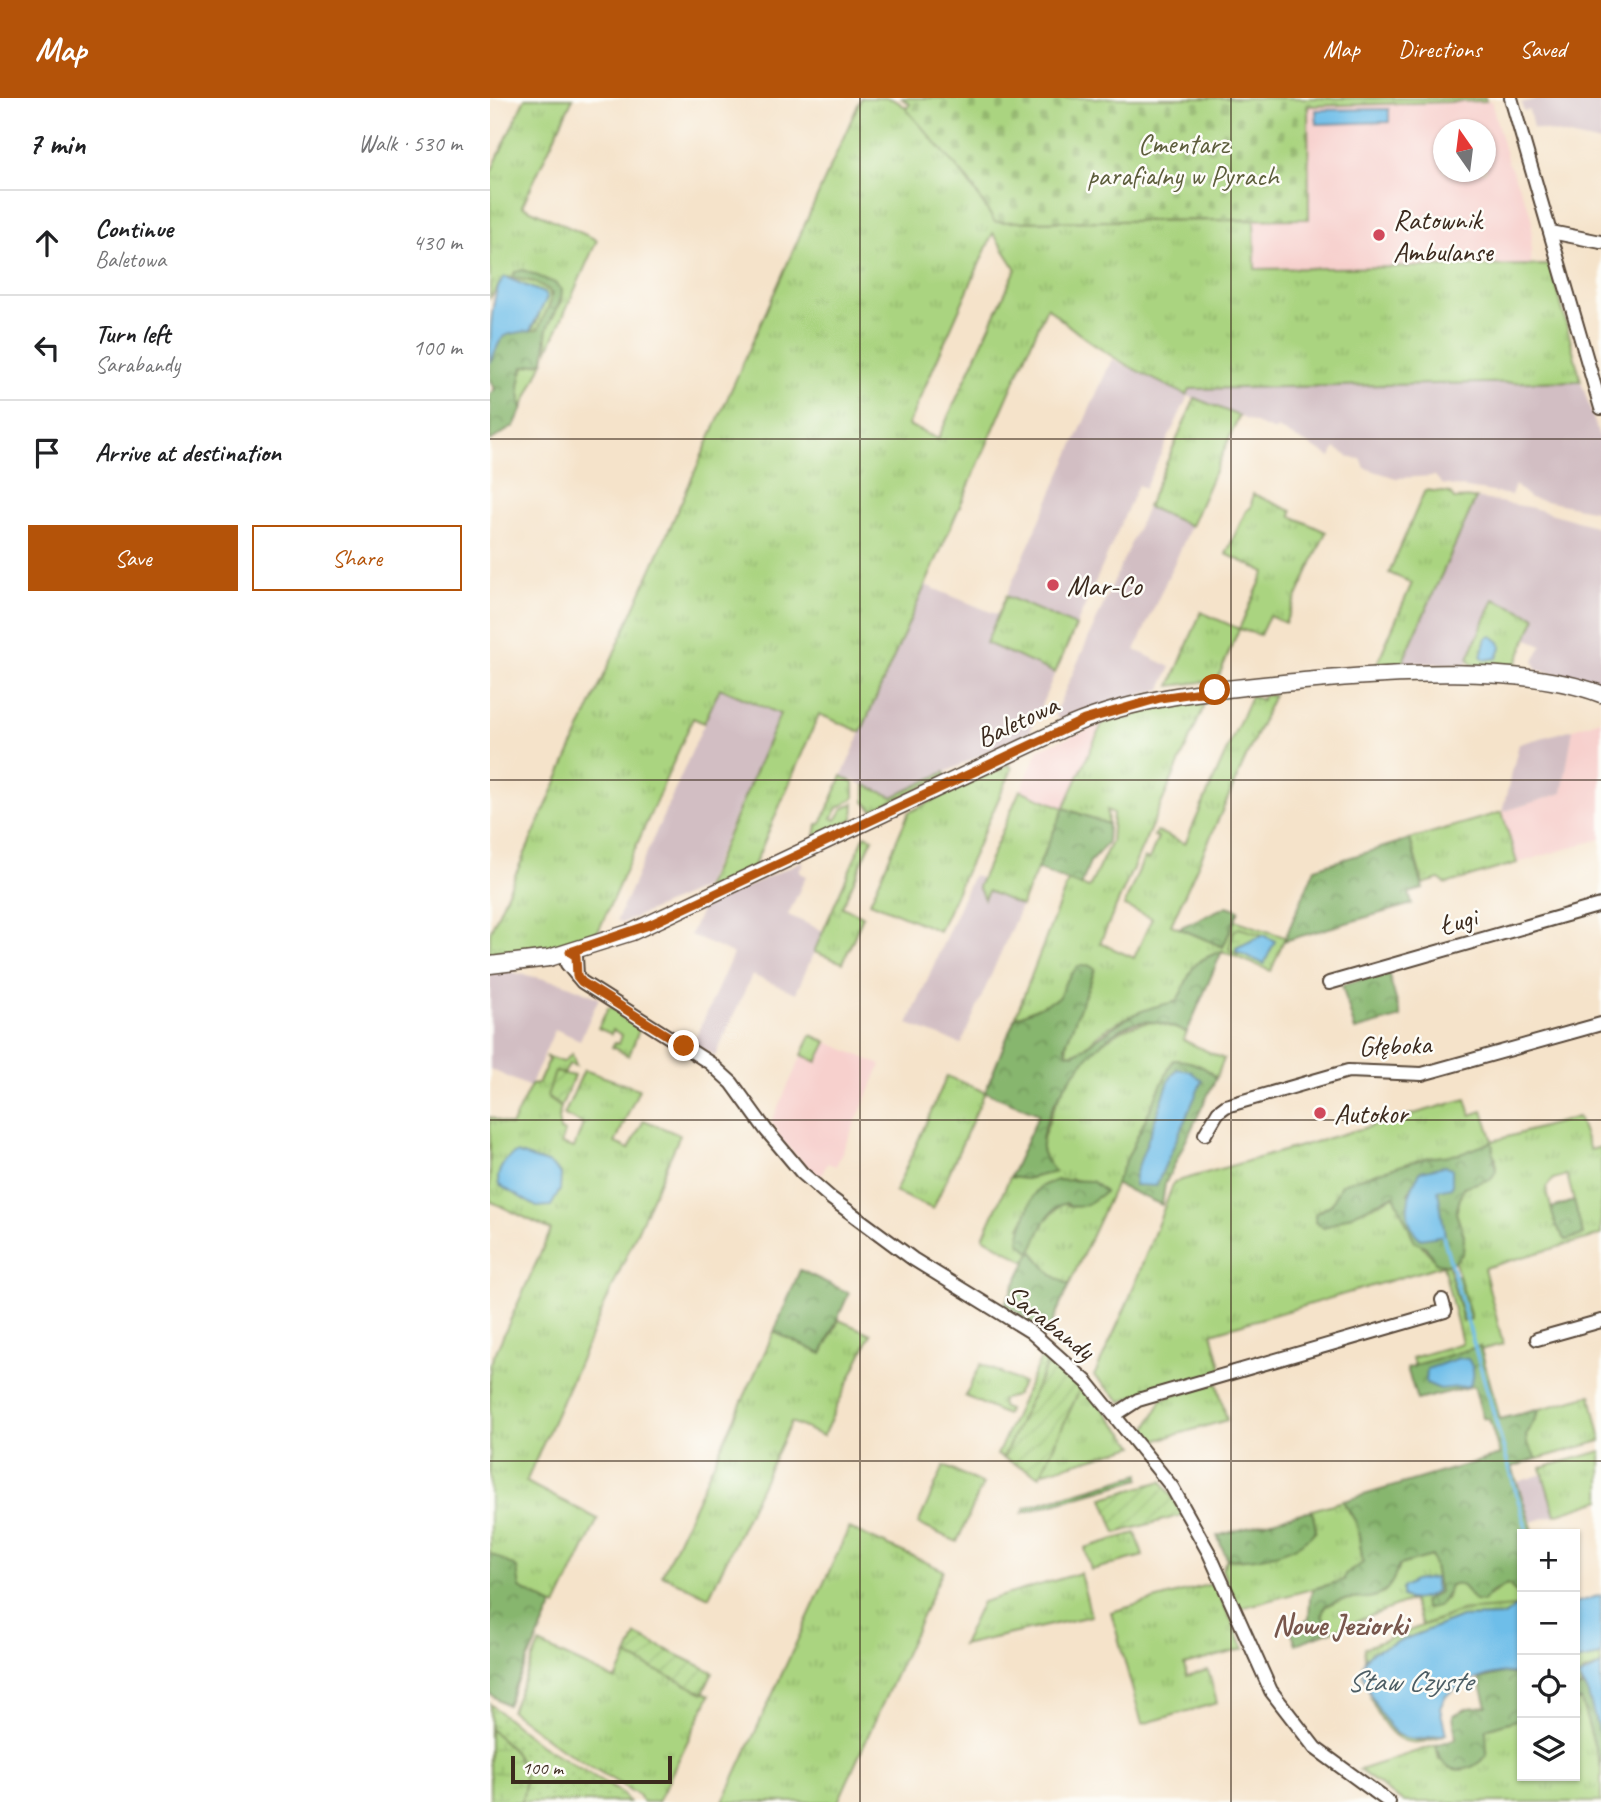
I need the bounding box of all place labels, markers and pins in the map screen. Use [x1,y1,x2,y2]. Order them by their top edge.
place label: Ratownik Ambulanse [1393,202,1494,269]
marker: Ratownik Ambulanse [1371,227,1387,243]
place label: Mar-Co [1067,568,1144,603]
marker: Mar-Co [1045,577,1061,593]
place label: Autokor [1334,1096,1409,1131]
marker: Autokor [1312,1105,1328,1121]

